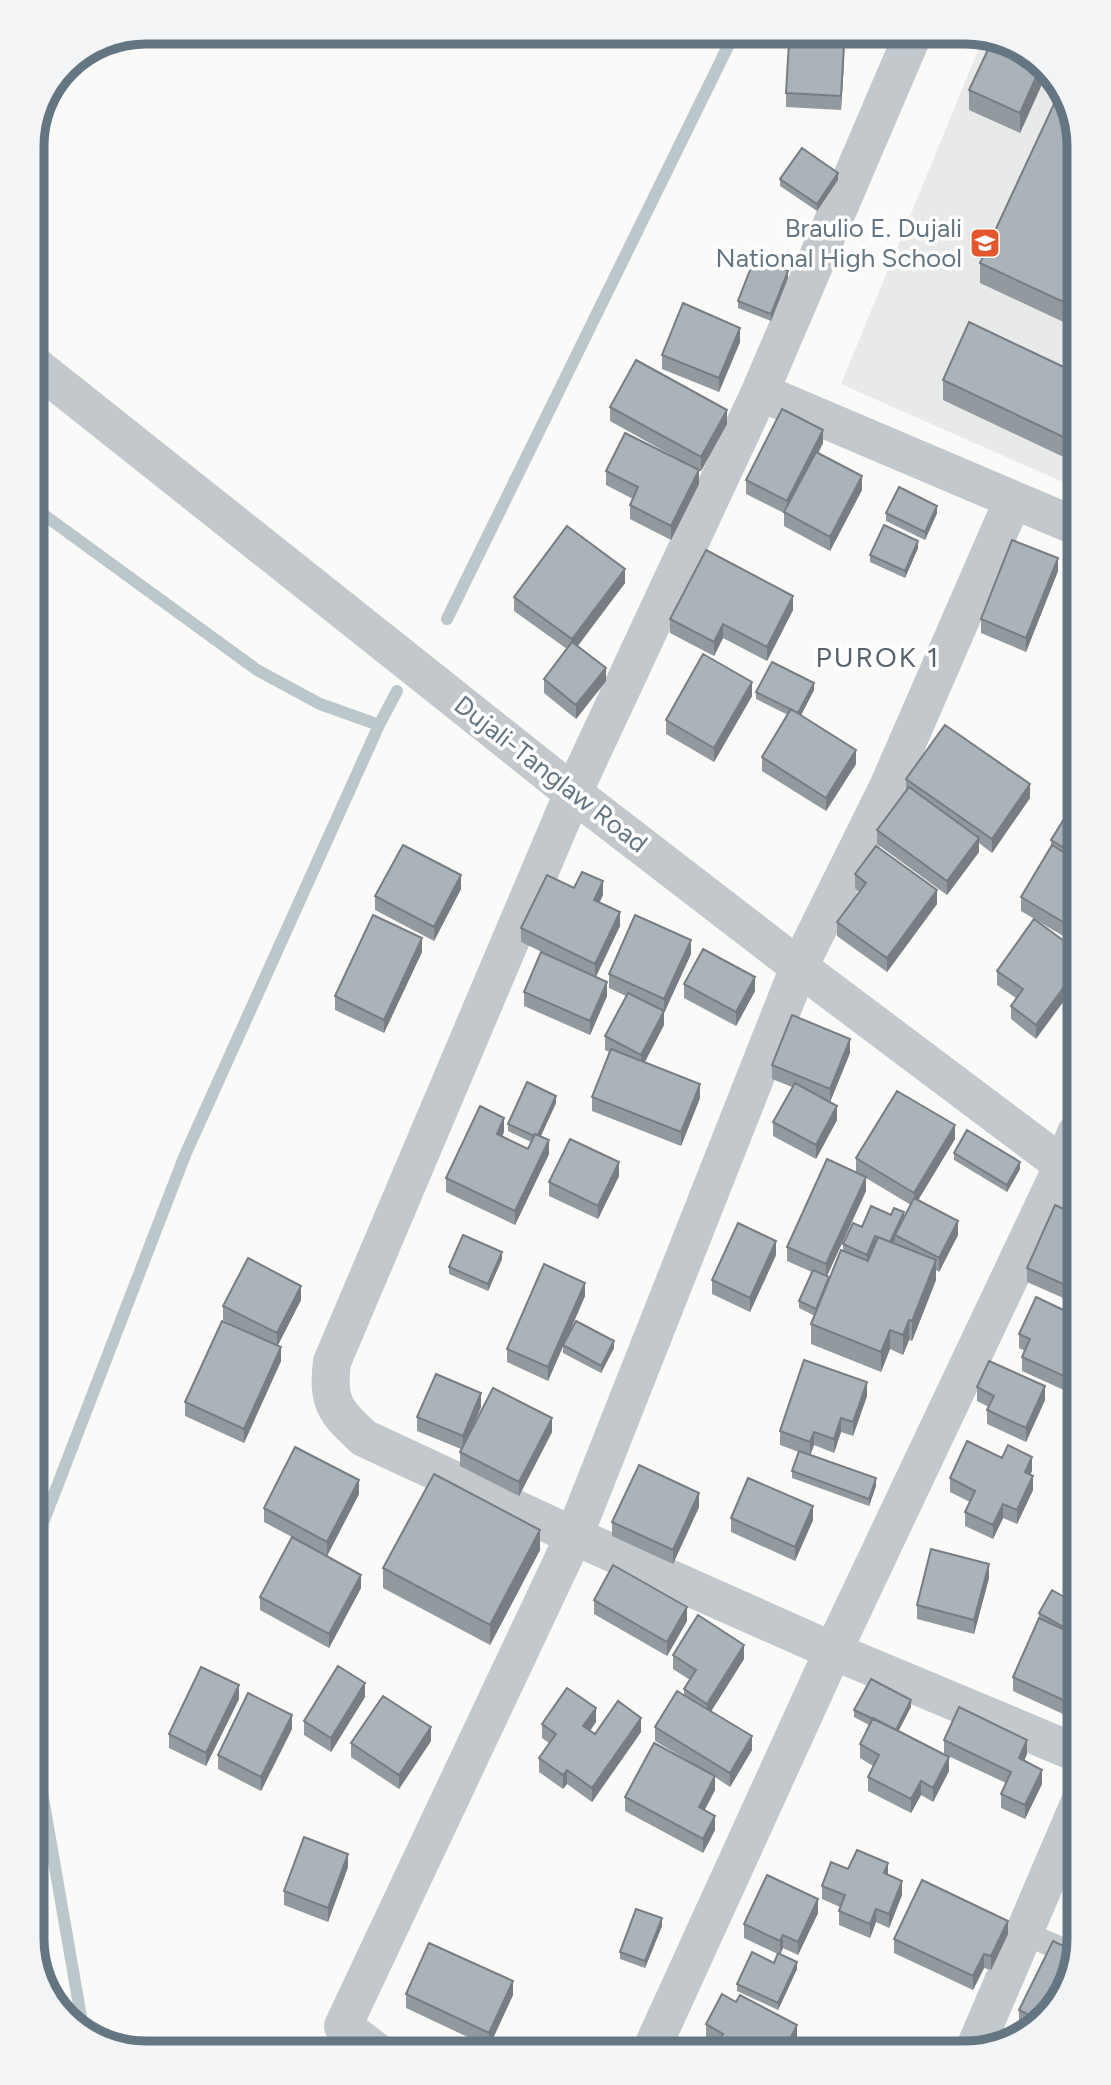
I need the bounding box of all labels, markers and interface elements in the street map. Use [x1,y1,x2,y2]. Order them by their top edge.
place label: Braulio E. Dujali National High School [716,212,962,274]
school or university icon: Braulio E. Dujali National High School [968,226,1002,260]
district label: PUROK 1 [816,640,940,674]
street label: Dujali-Tanglaw Road [448,689,654,859]

